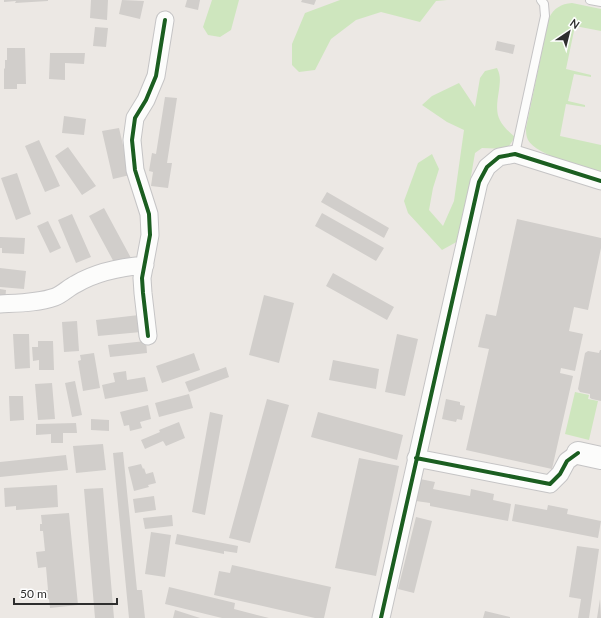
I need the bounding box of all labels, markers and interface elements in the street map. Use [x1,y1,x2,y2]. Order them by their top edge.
north arrow [549,12,589,52]
text: N [568,16,582,31]
scale bar [14,580,117,606]
text: 50 m [20,586,47,601]

